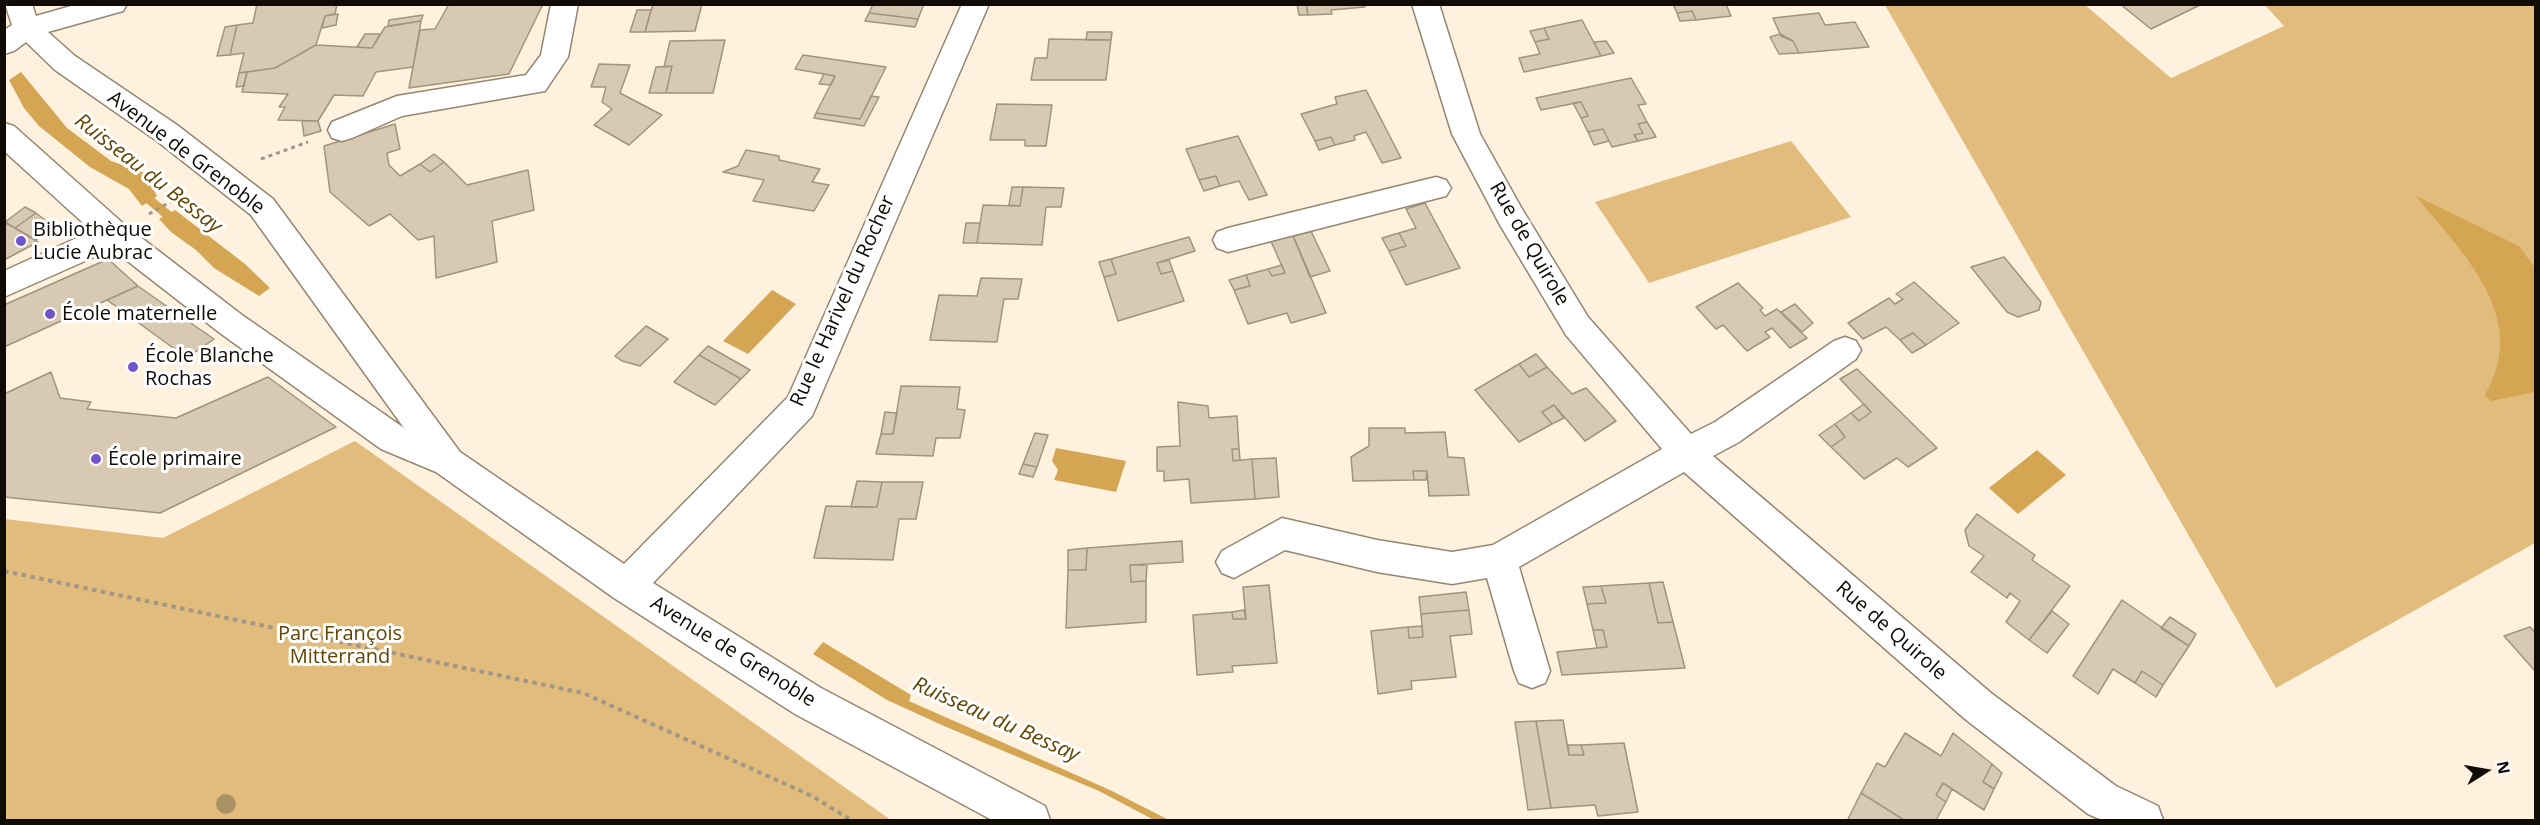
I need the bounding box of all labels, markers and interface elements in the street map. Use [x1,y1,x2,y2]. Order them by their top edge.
street label: Avenue de Grenoble [103,86,269,220]
water label: Ruisseau du Bessay [69,109,227,239]
street label: Rue de Quirole [1484,178,1574,310]
street label: Rue le Harivel du Rocher [786,192,900,410]
place label: Bibliothèque Lucie Aubrac [33,218,153,265]
marker: Bibliothèque Lucie Aubrac [14,234,28,248]
place label: École maternelle [62,302,217,326]
marker: École maternelle [43,307,57,321]
place label: École Blanche Rochas [145,344,274,391]
marker: École Blanche Rochas [126,360,140,374]
place label: École primaire [108,447,242,471]
marker: École primaire [89,452,103,466]
street label: Rue de Quirole [1831,576,1951,686]
street label: Avenue de Grenoble [646,591,820,713]
park label: Parc François Mitterrand [278,622,402,669]
water label: Ruisseau du Bessay [909,672,1083,768]
north arrow [2456,741,2516,801]
text: N [2492,759,2516,776]

